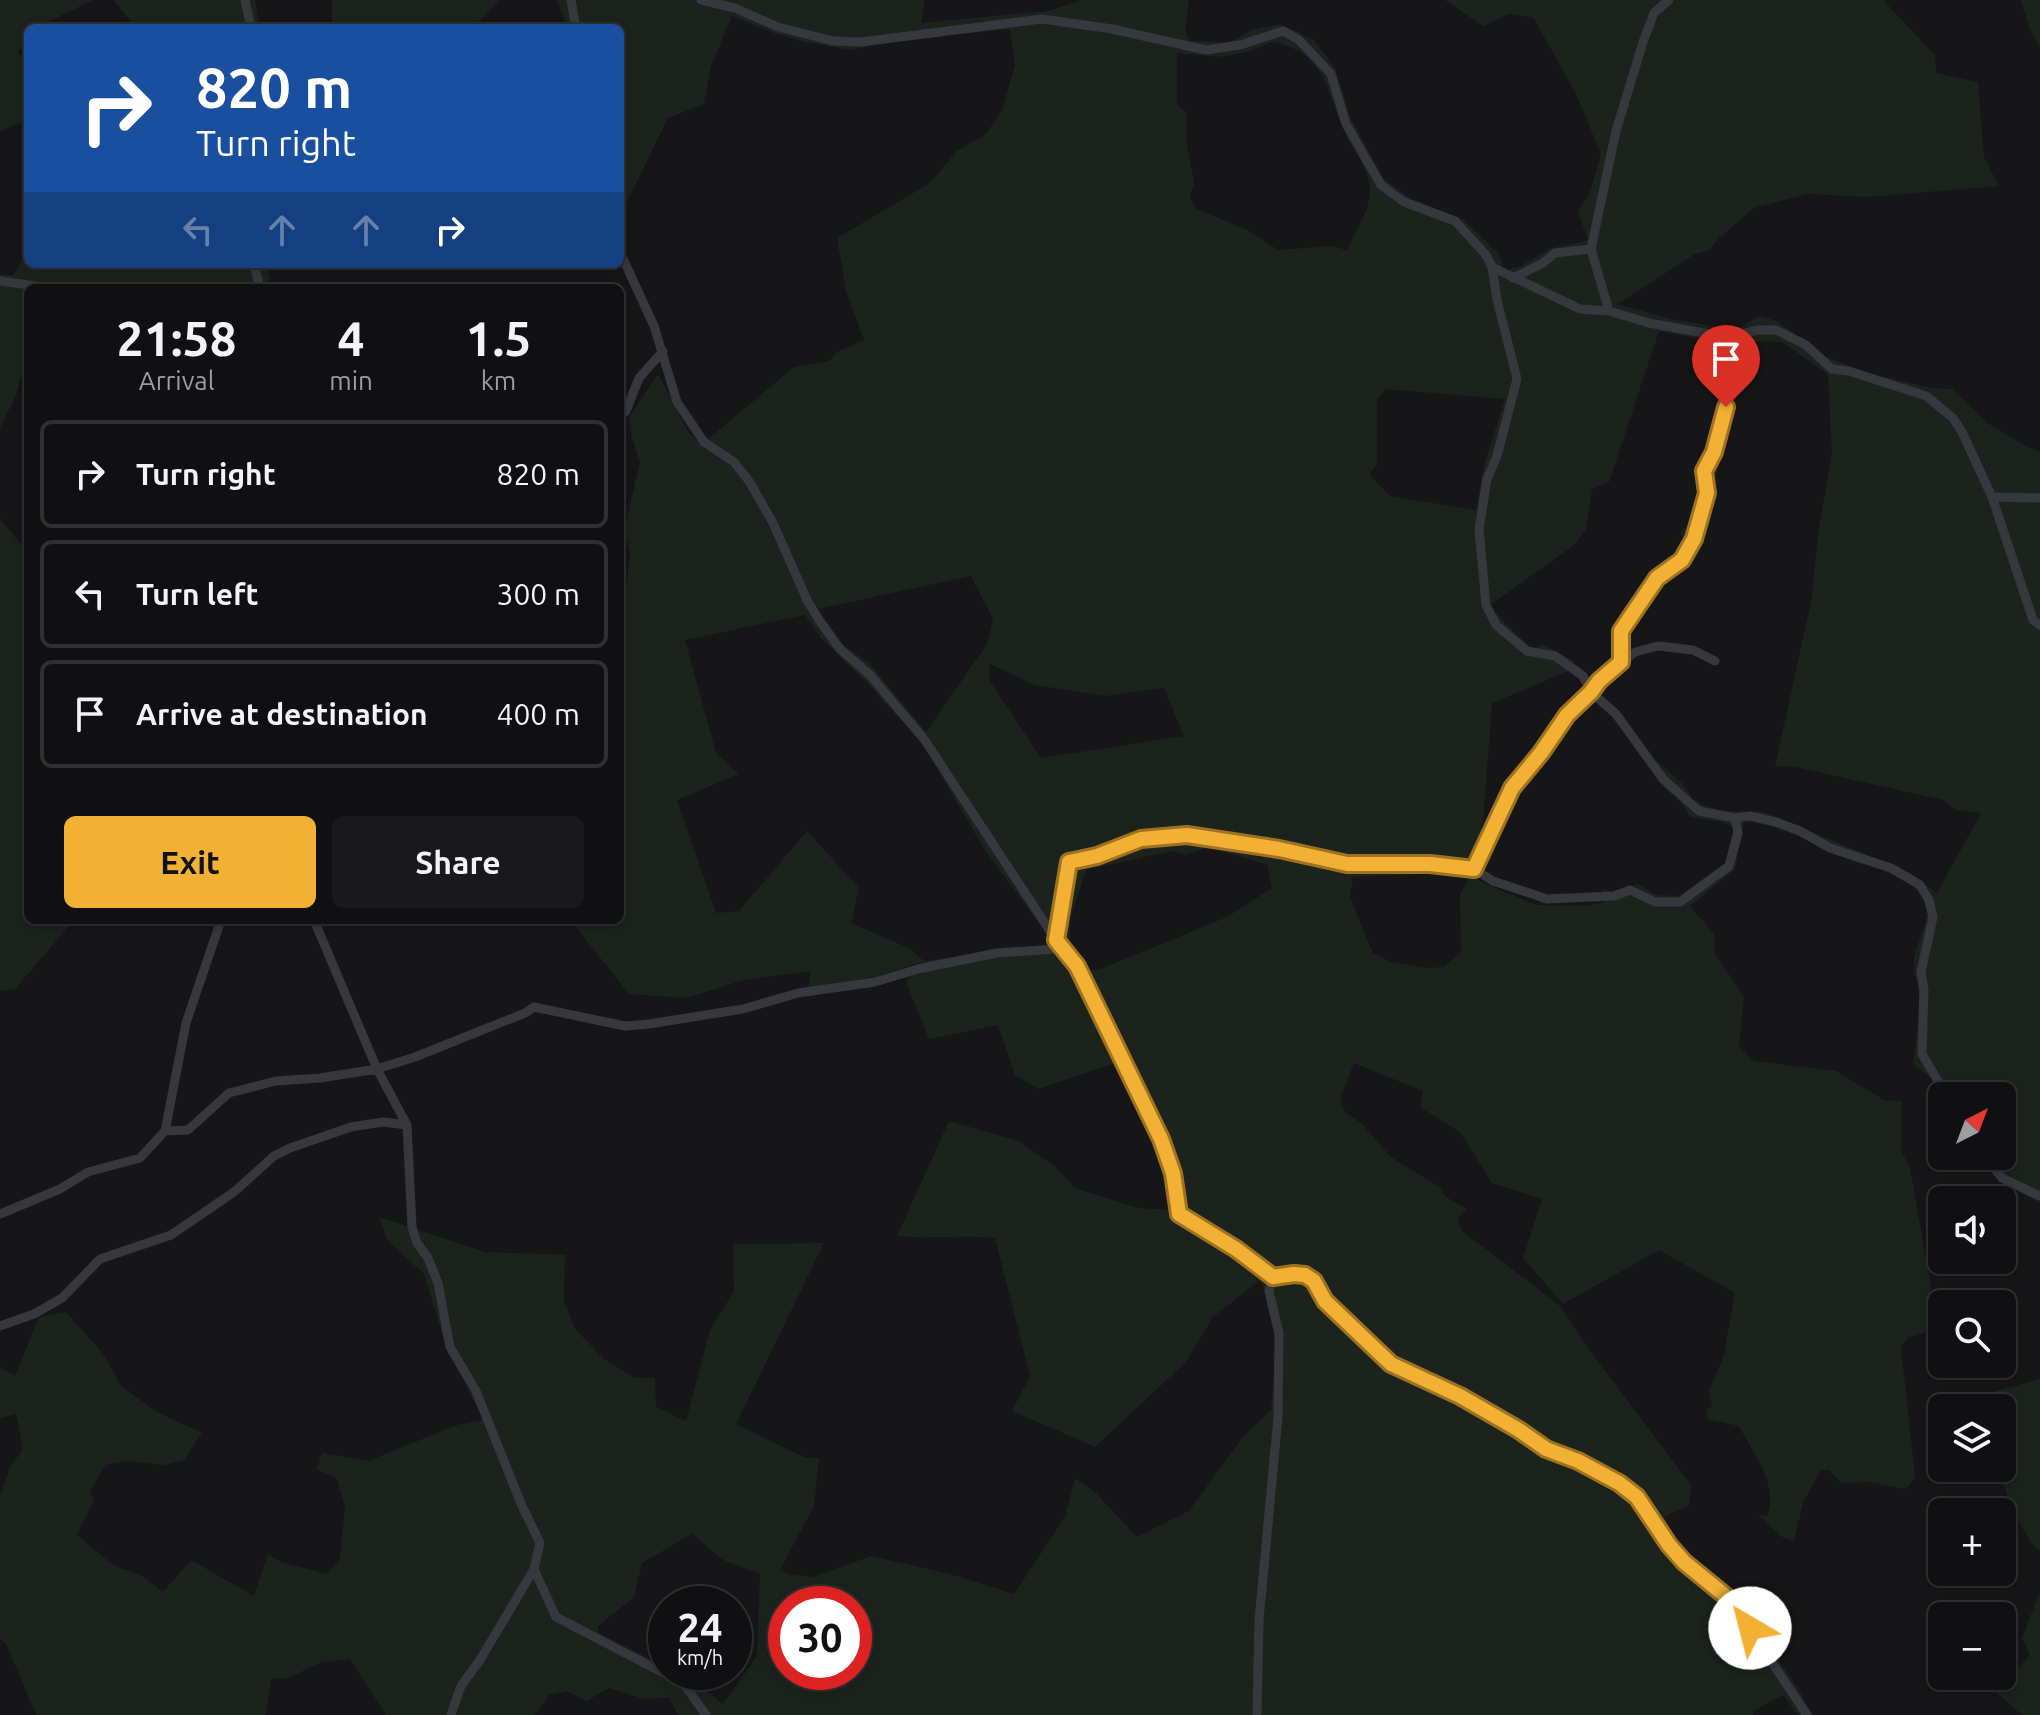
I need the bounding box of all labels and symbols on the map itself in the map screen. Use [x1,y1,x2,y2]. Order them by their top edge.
pin [1692,325,1760,407]
north arrow [1928,1082,2016,1170]
speed limit sign: 30 [768,1586,872,1690]
position arrow [1708,1586,1792,1670]

